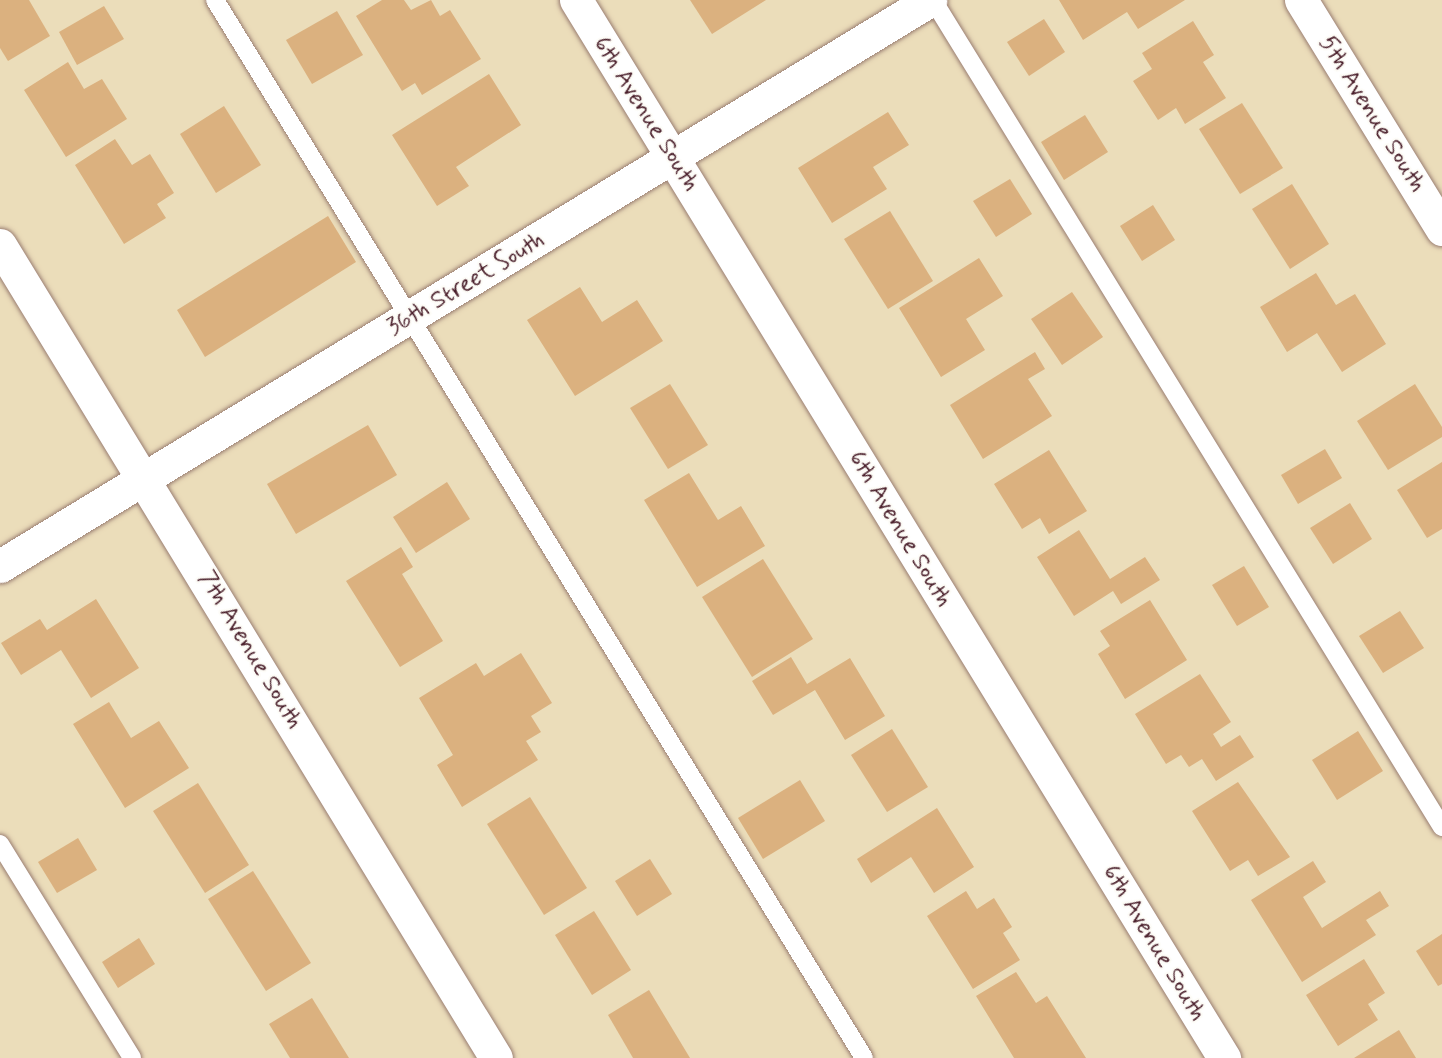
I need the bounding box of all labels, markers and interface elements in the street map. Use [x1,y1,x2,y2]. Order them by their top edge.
street label: 5th Avenue South [1313,32,1431,196]
street label: 6th Avenue South [588,33,704,195]
street label: 36th Street South [382,226,550,342]
street label: 6th Avenue South [843,448,957,610]
street label: 7th Avenue South [193,568,307,732]
street label: 6th Avenue South [1097,862,1211,1024]

